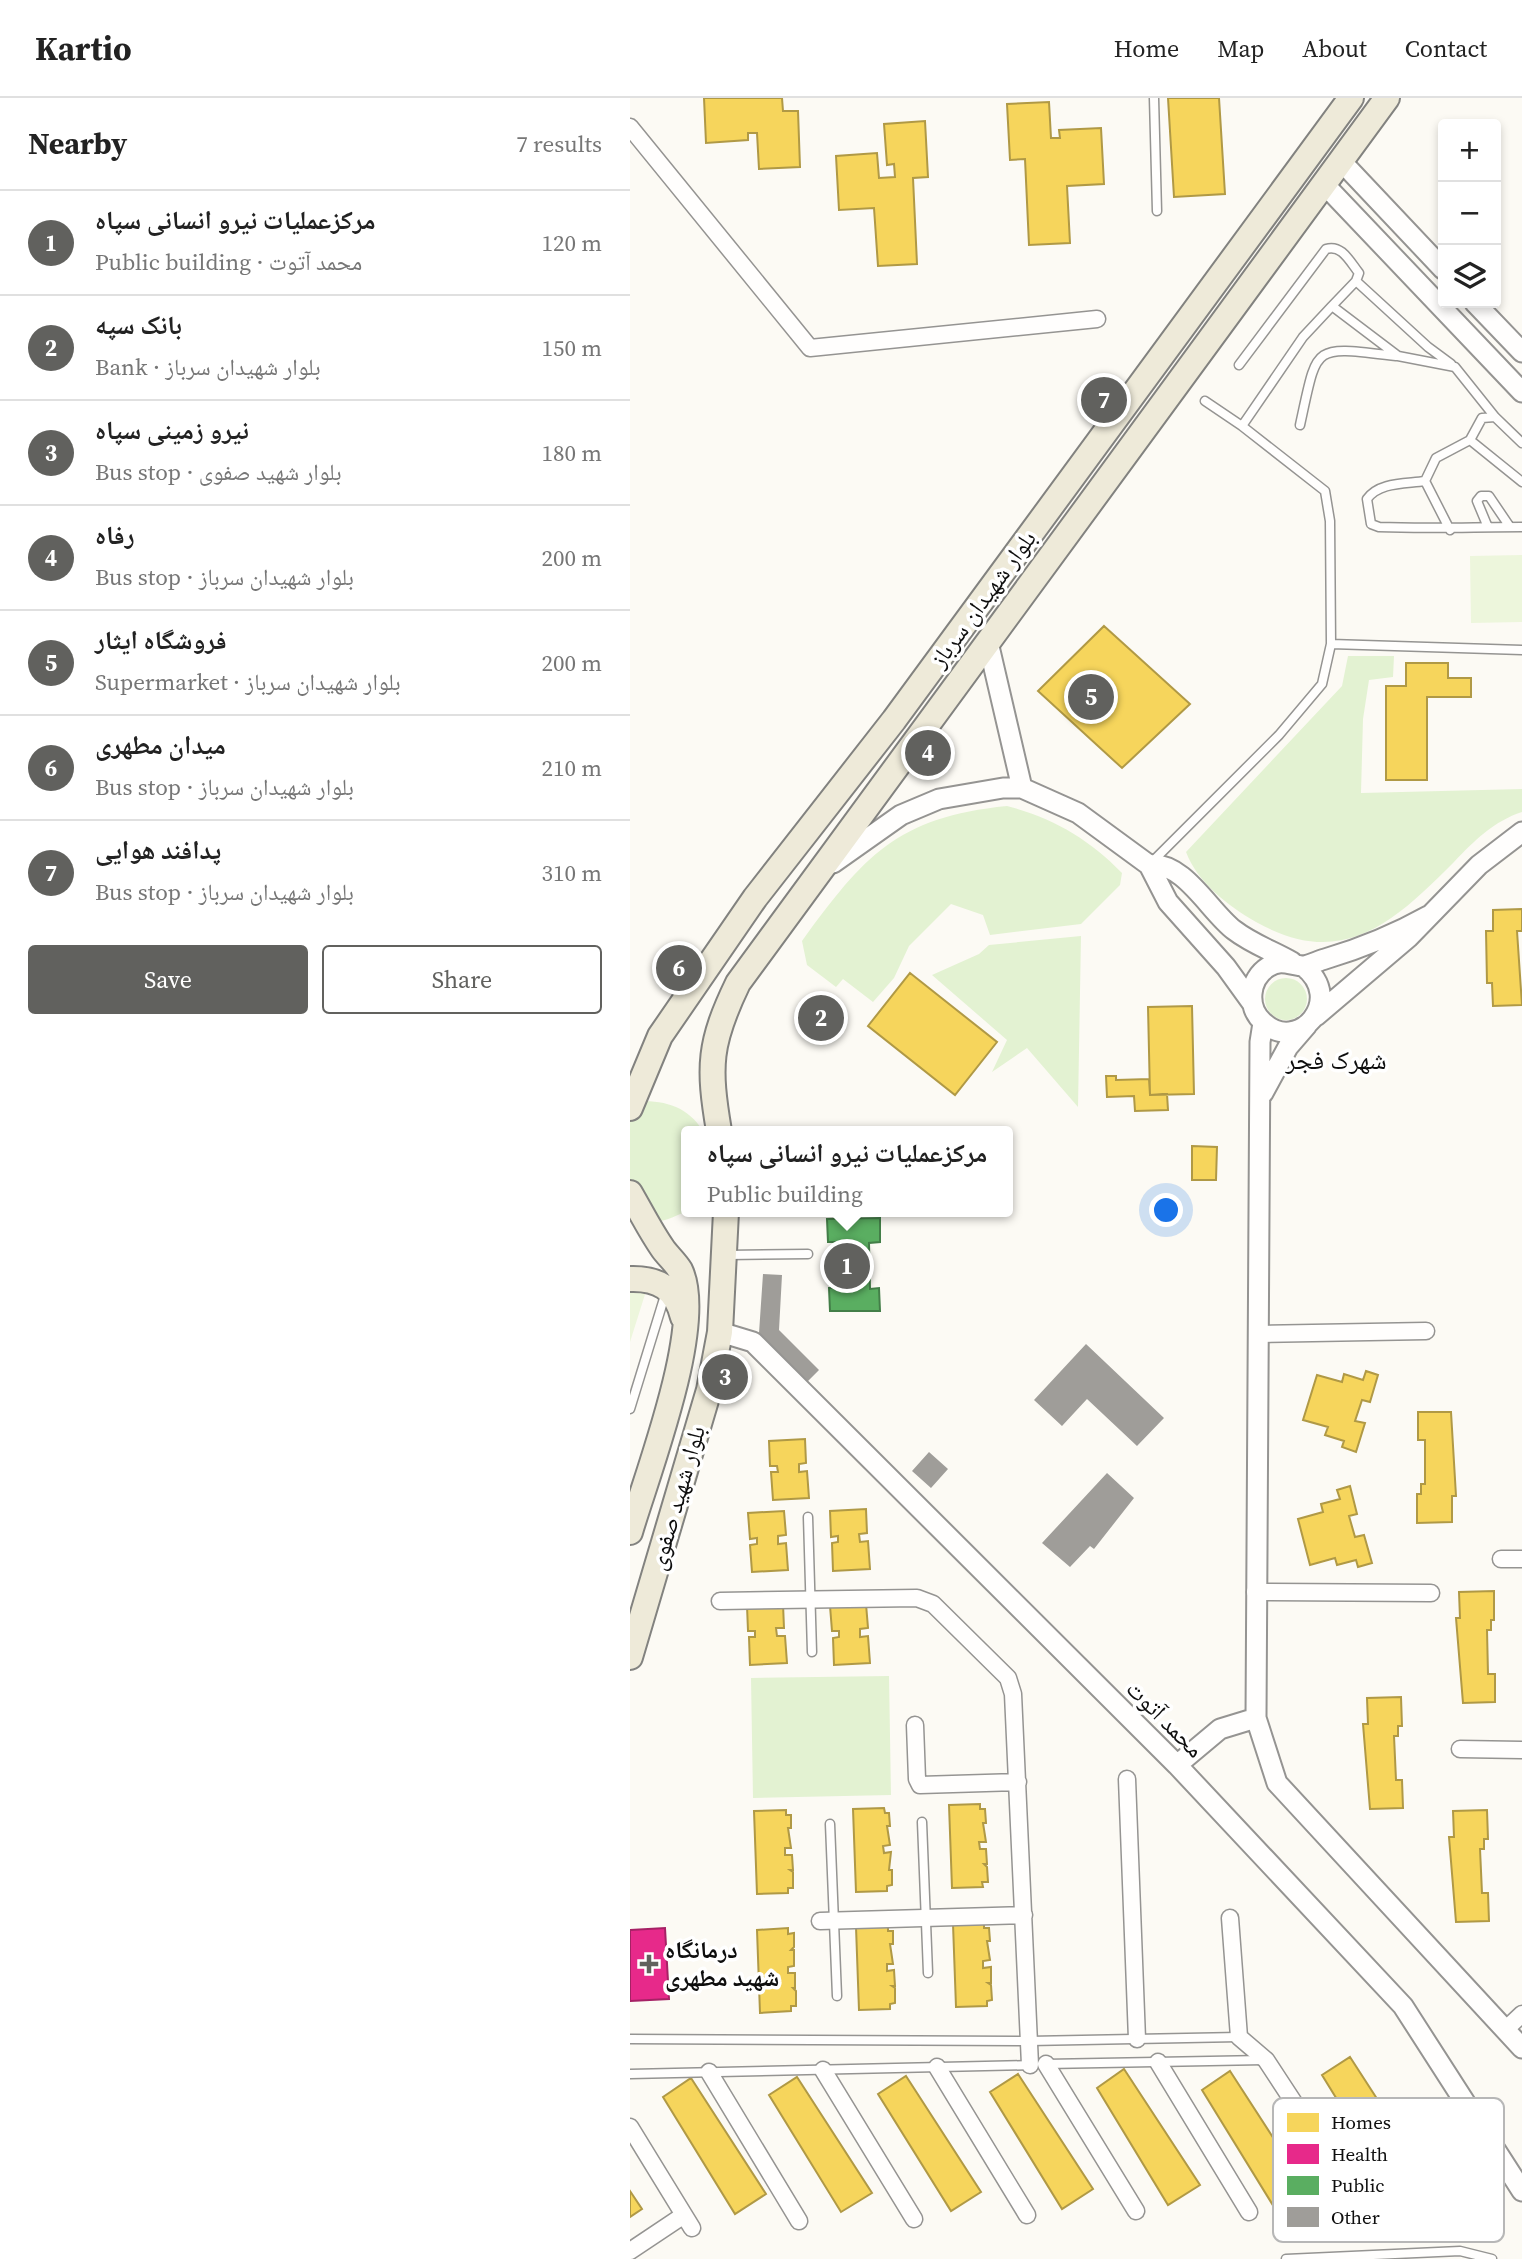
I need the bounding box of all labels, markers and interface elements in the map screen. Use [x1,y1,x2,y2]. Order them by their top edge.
text: Kartio [35,26,132,71]
text: Home [1114,32,1179,65]
text: Map [1217,32,1264,65]
text: About [1302,32,1367,65]
text: Contact [1405,32,1487,65]
map controls [1438,119,1501,308]
button: + [1438,119,1501,182]
text: Nearby [28,123,127,164]
text: 7 results [516,128,602,160]
button: − [1438,182,1501,245]
text: مرکزعملیات نیرو انسانی سپاه [95,202,375,238]
text: 1 [45,227,57,259]
text: 120 m [541,227,602,259]
button: layers [1438,245,1501,308]
text: Public building · محمد آتوت [95,246,362,278]
text: بانک سپه [95,307,182,343]
text: 2 [45,332,57,364]
text: 150 m [541,332,602,364]
text: Bank · بلوار شهیدان سرباز [95,351,320,383]
pin: 7 [1081,374,1127,426]
text: نیرو زمینی سپاه [95,412,249,448]
text: 3 [45,437,57,469]
text: 180 m [541,437,602,469]
text: Bus stop · بلوار شهید صفوی [95,456,341,488]
text: رفاه [95,517,134,553]
street label: بلوار شهیدان سرباز [921,523,1044,675]
text: 4 [45,542,57,574]
text: 200 m [541,542,602,574]
text: Bus stop · بلوار شهیدان سرباز [95,561,354,593]
text: فروشگاه ایثار [95,622,227,658]
text: 5 [45,647,57,679]
text: 200 m [541,647,602,679]
text: Supermarket · بلوار شهیدان سرباز [95,666,401,698]
pin: 5 [1068,671,1114,723]
text: میدان مطهری [95,727,226,763]
pin: 4 [905,727,951,779]
text: 6 [45,752,57,784]
text: 210 m [541,752,602,784]
text: Bus stop · بلوار شهیدان سرباز [95,771,354,803]
text: پدافند هوایی [95,832,221,868]
text: 7 [45,857,57,889]
text: 310 m [541,857,602,889]
text: Bus stop · بلوار شهیدان سرباز [95,876,354,908]
pin: 6 [656,942,702,994]
button: Save [28,945,308,1014]
button: Share [322,945,602,1014]
pin: 2 [798,992,844,1044]
district label: شهرک فجر [1284,1042,1387,1078]
popup [681,1126,1013,1217]
text: مرکزعملیات نیرو انسانی سپاه [707,1135,987,1171]
text: Public building [707,1178,863,1210]
your location [1149,1193,1183,1227]
pin: 1 [824,1240,870,1292]
pin: 3 [702,1351,748,1403]
street label: بلوار شهید صفوی [640,1422,713,1574]
street label: محمد آتوت [1119,1673,1211,1765]
place label: درمانگاه شهید مطهری [665,1933,779,1994]
marker: درمانگاه شهید مطهری [639,1954,659,1974]
legend [1273,2098,1504,2242]
text: Homes [1331,2109,1391,2135]
text: Health [1331,2141,1388,2167]
text: Public [1331,2172,1385,2198]
text: Other [1331,2204,1380,2230]

